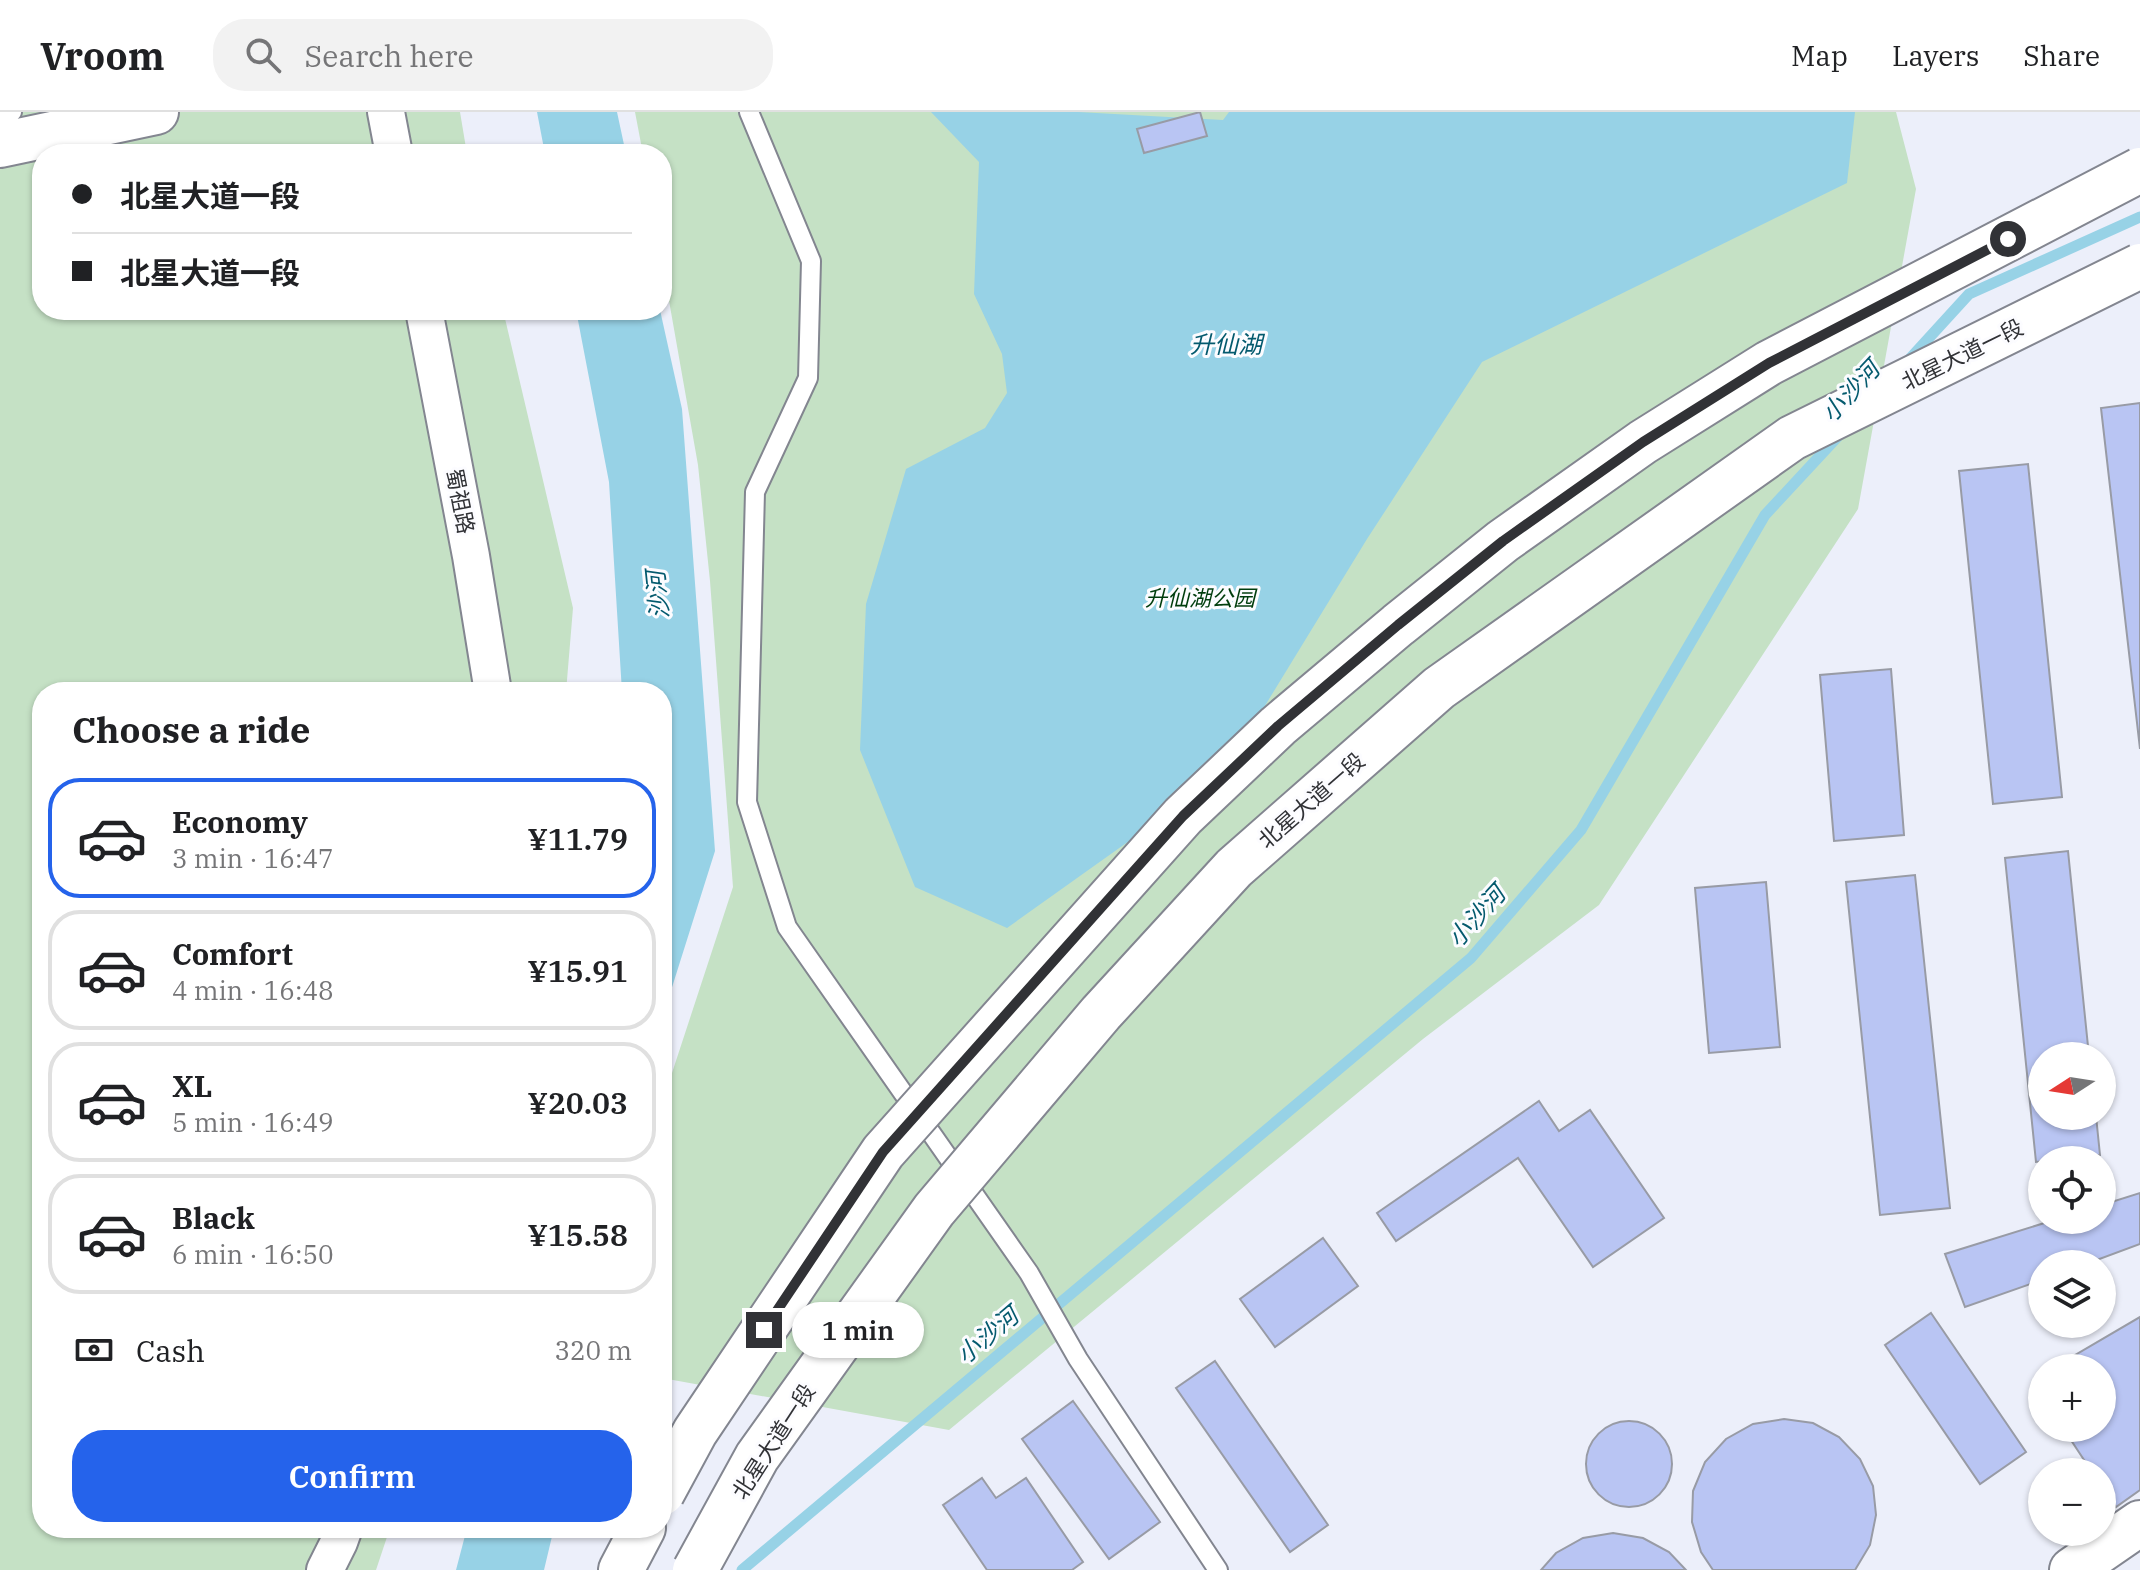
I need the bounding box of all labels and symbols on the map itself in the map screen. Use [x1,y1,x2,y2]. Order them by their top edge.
route start [1990,221,2026,257]
street label: 北星大道一段 [1896,312,2028,396]
water label: 升仙湖 [1190,328,1266,360]
water label: 小沙河 [1814,351,1889,428]
street label: 蜀祖路 [440,466,482,536]
water label: 沙河 [638,565,675,621]
park label: 升仙湖公园 [1145,583,1258,612]
street label: 北星大道一段 [1252,746,1370,854]
water label: 小沙河 [1440,876,1515,953]
north arrow [2028,1042,2116,1130]
water label: 小沙河 [949,1297,1028,1370]
callout: 1 min [792,1302,924,1358]
route end [746,1312,782,1348]
street label: 北星大道一段 [725,1378,821,1504]

